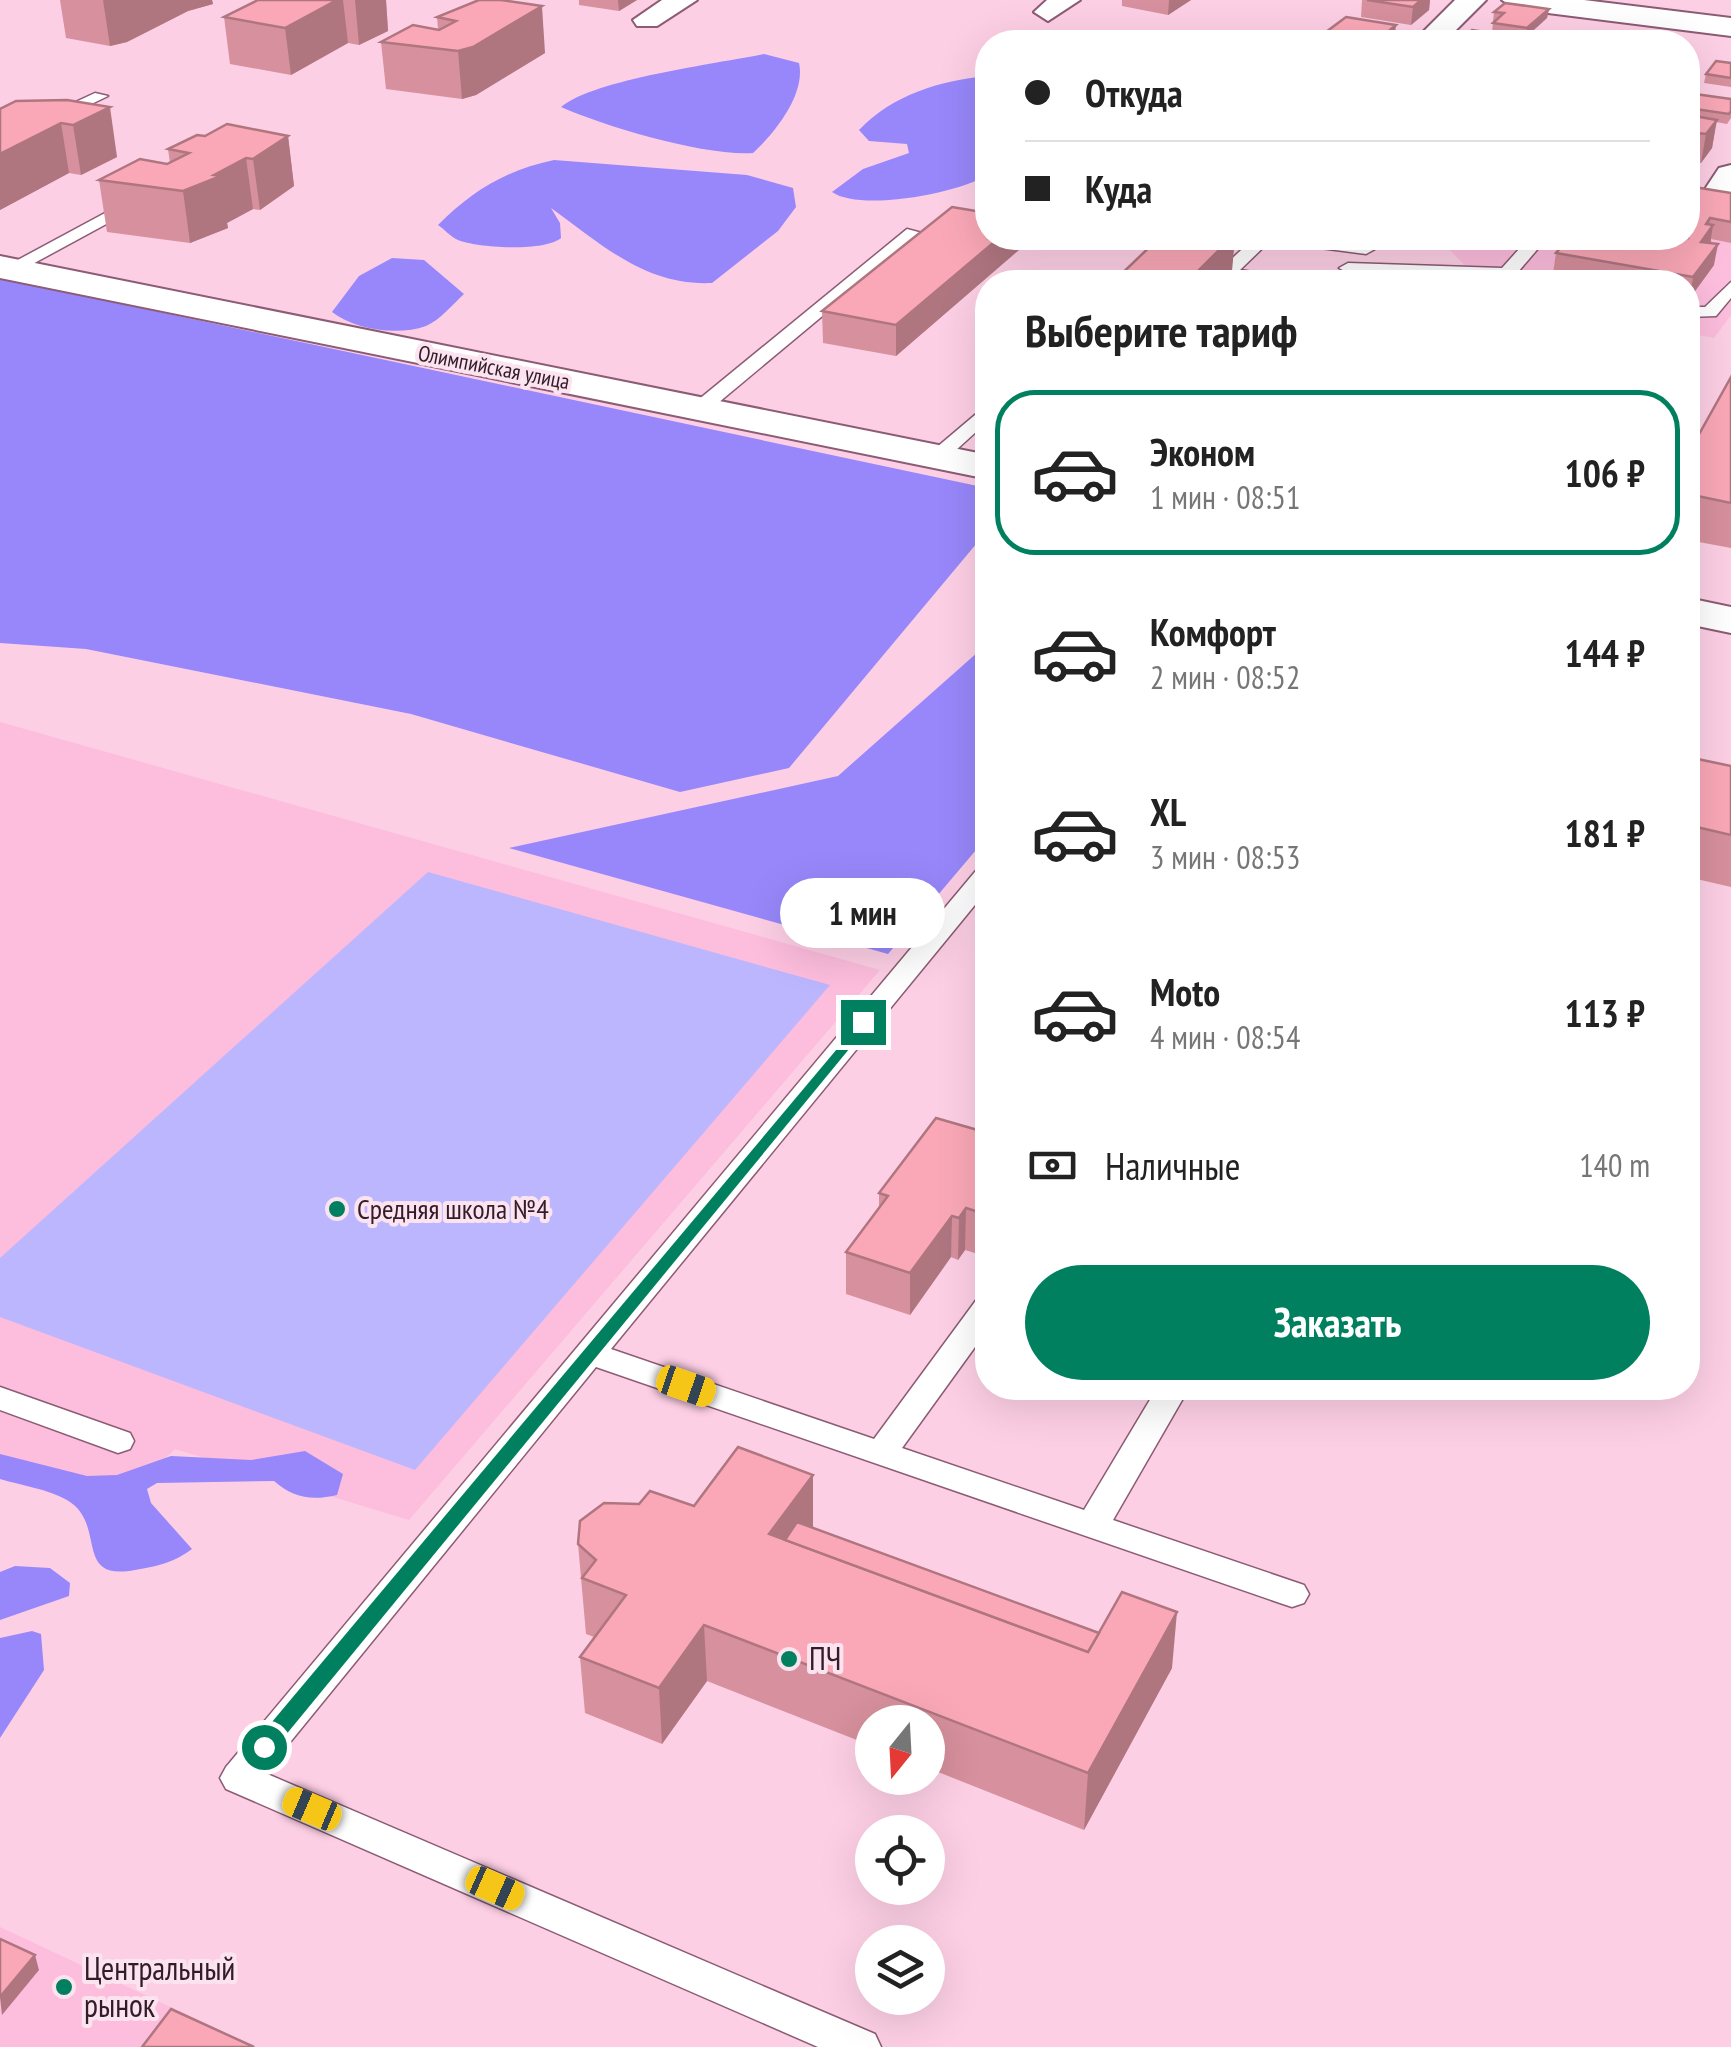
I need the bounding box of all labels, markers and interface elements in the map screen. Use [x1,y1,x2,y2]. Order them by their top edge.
text: Откуда [1085,68,1183,117]
text: Куда [1085,164,1152,213]
text: Выберите тариф [1025,301,1297,359]
street label: Олимпийская улица [416,339,572,395]
text: Эконом [1150,427,1255,476]
icon: car [1030,428,1120,518]
text: 106 ₽ [1565,448,1645,497]
text: 1 мин · 08:51 [1150,476,1300,518]
text: Комфорт [1150,607,1276,656]
icon: car [1030,608,1120,698]
text: 144 ₽ [1565,628,1645,677]
text: 2 мин · 08:52 [1150,656,1300,698]
text: XL [1150,787,1186,836]
icon: car [1030,788,1120,878]
text: 181 ₽ [1565,808,1645,857]
text: 3 мин · 08:53 [1150,836,1300,878]
callout: 1 мин [780,877,946,947]
text: 1 мин [828,892,897,934]
text: Moto [1150,967,1220,1016]
icon: car [1030,968,1120,1058]
text: 113 ₽ [1565,988,1645,1037]
route end [841,1000,886,1045]
text: 4 мин · 08:54 [1150,1016,1300,1058]
icon: cash [1025,1138,1080,1193]
text: Наличные [1105,1141,1240,1190]
text: 140 m [1579,1144,1650,1186]
place label: Средняя школа №4 [357,1190,549,1227]
marker: Средняя школа №4 [326,1198,348,1220]
button: Заказать [1025,1265,1650,1380]
car [653,1362,719,1410]
place label: ПЧ [809,1637,841,1679]
marker: ПЧ [778,1648,800,1670]
north arrow [855,1705,945,1795]
map controls [855,1705,945,2015]
route start [242,1725,287,1770]
car [279,1783,345,1835]
button: locate [855,1815,945,1905]
car [461,1862,529,1914]
button: layers [855,1925,945,2015]
place label: Центральный рынок [84,1947,235,2026]
marker: Центральный рынок [53,1976,75,1998]

